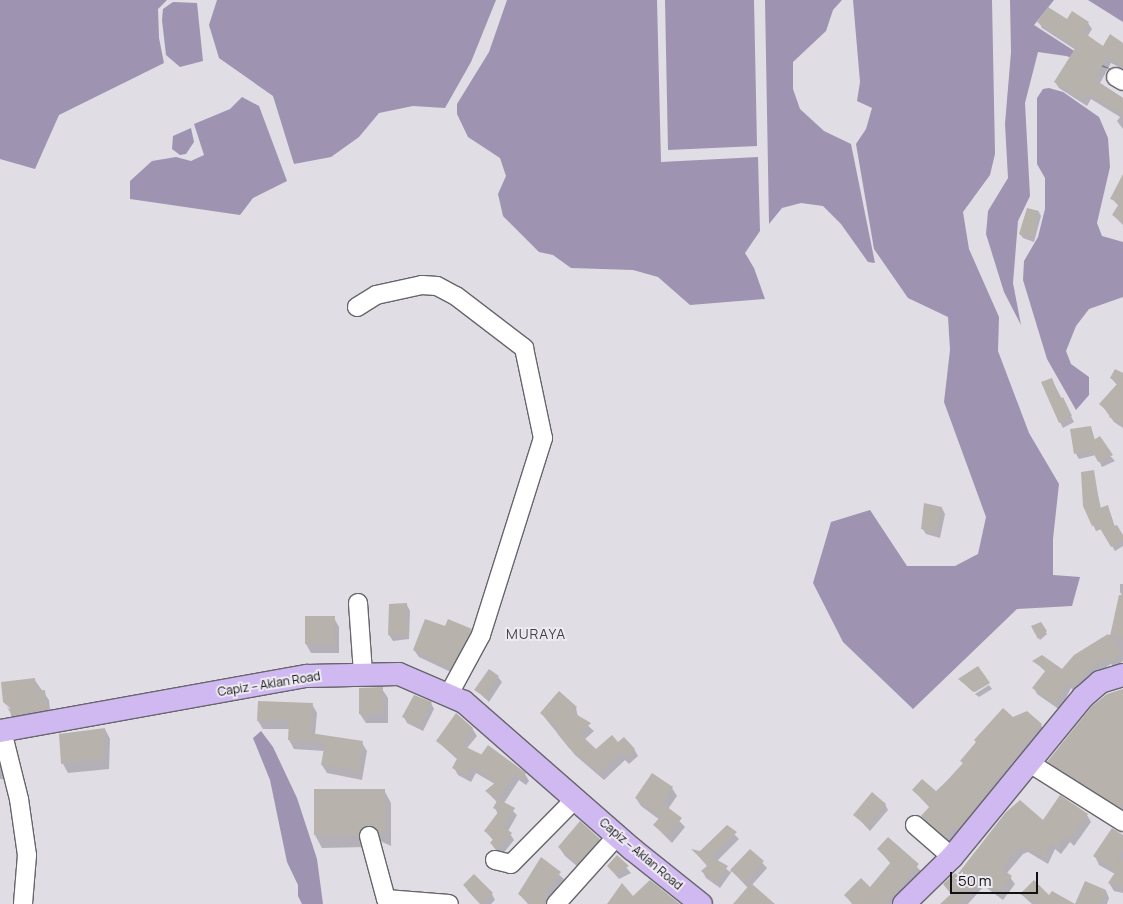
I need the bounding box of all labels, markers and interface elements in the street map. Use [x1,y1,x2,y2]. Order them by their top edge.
district label: MURAYA [505,626,567,642]
street label: Capiz – Aklan Road [217,669,321,699]
street label: Capiz – Aklan Road [597,815,685,893]
scale bar [953,862,1040,894]
text: 50 m [958,870,992,891]

